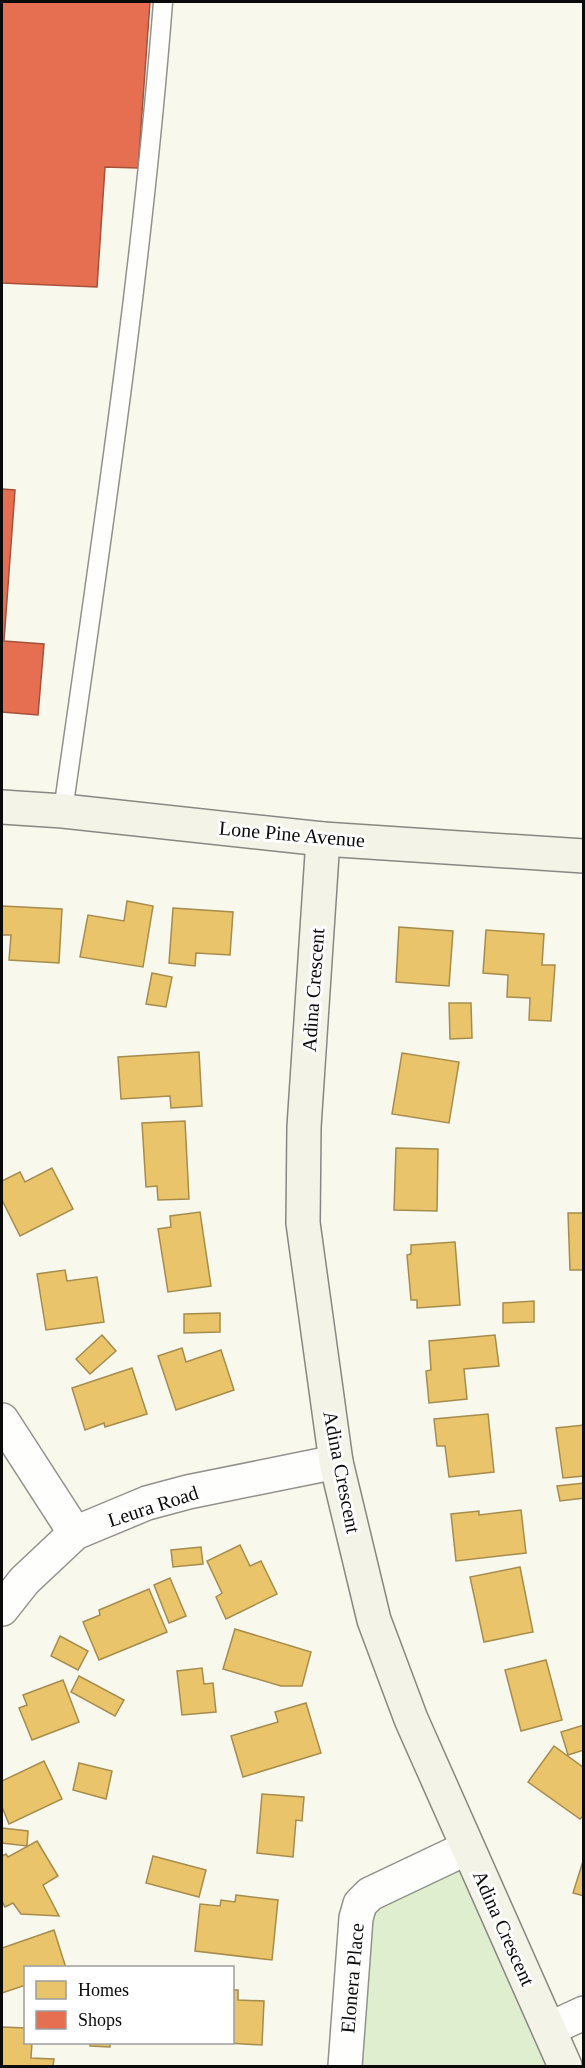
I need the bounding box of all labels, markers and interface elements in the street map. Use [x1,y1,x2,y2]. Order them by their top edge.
street label: Lone Pine Avenue [218,817,366,851]
street label: Adina Crescent [298,927,328,1053]
street label: Adina Crescent [319,1409,365,1535]
street label: Leura Road [105,1481,201,1531]
street label: Adina Crescent [469,1867,539,1989]
street label: Elonera Place [336,1922,368,2034]
legend [24,1966,234,2044]
text: Homes [78,1980,129,2000]
text: Shops [78,2010,122,2030]

